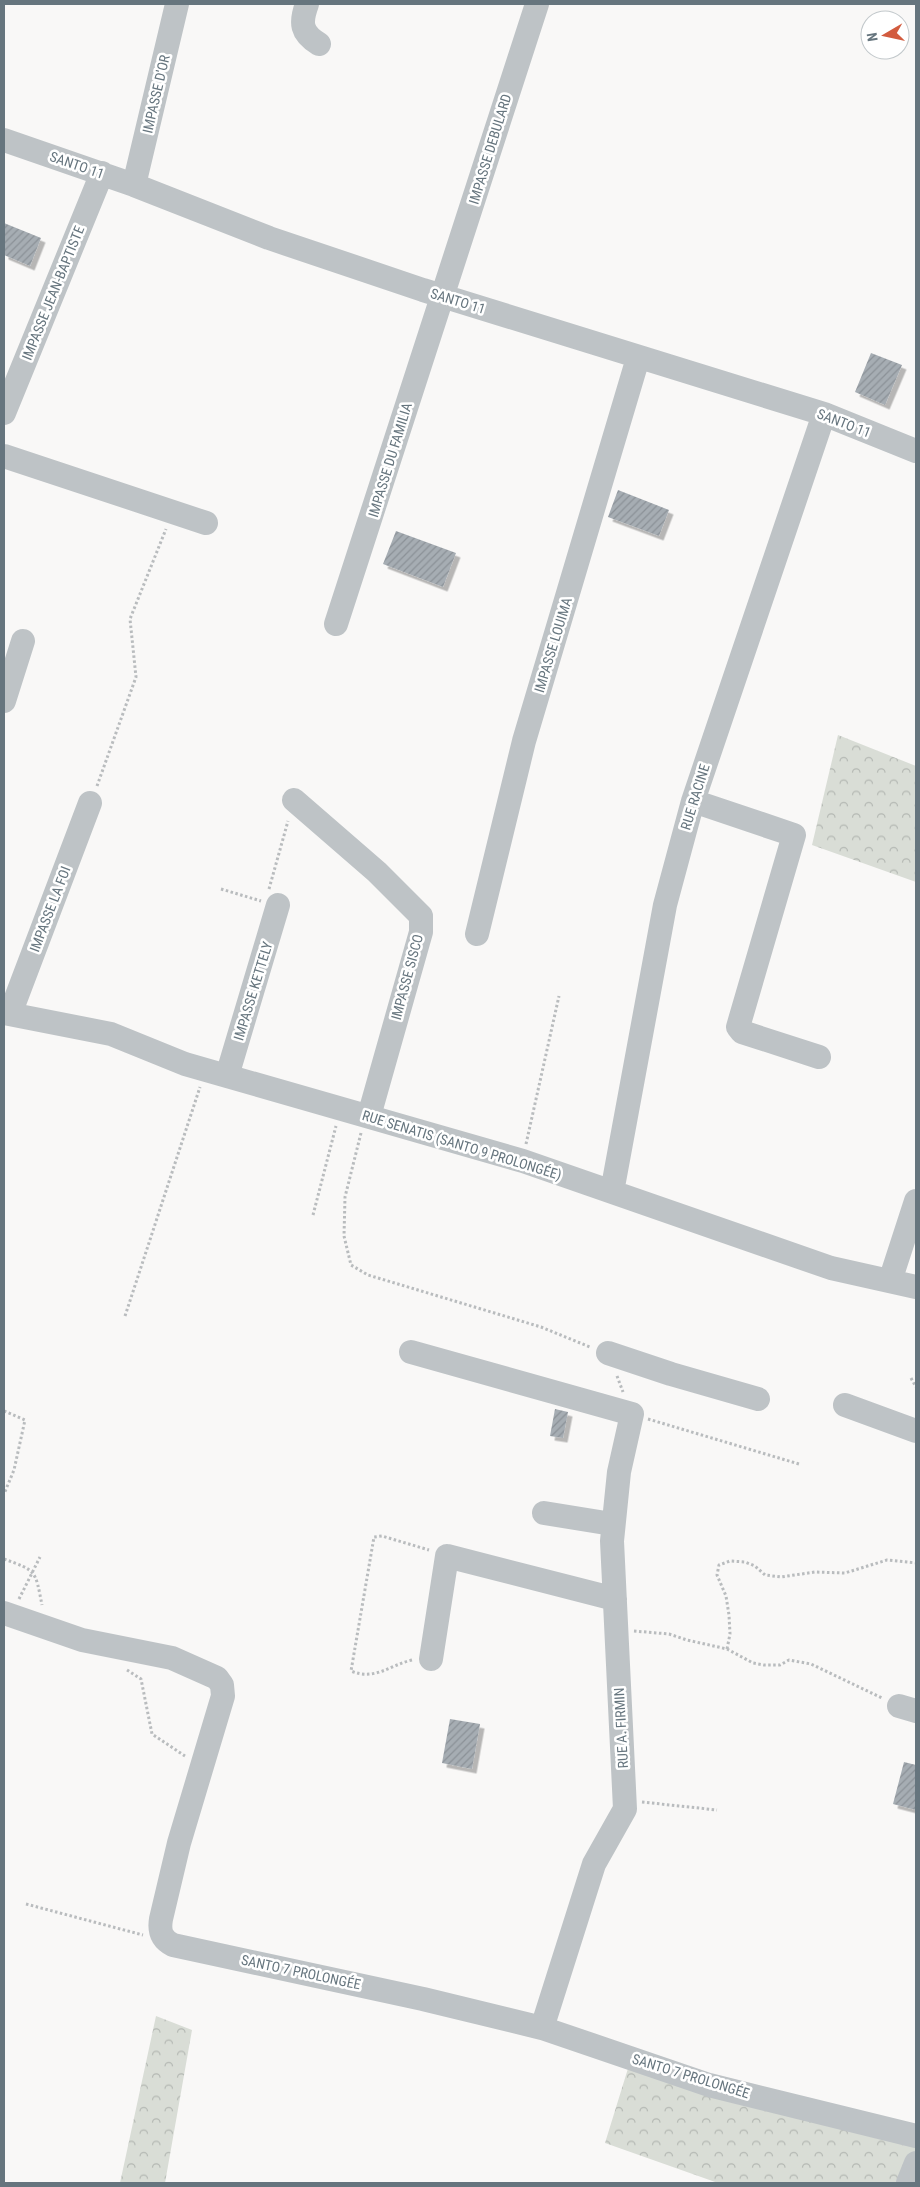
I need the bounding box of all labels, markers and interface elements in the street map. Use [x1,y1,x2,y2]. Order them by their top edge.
north arrow [860,10,910,60]
text: N [864,32,881,43]
street label: IMPASSE D'OR [139,53,173,135]
street label: IMPASSE DEBULARD [466,92,514,206]
street label: SANTO 11 [48,148,106,182]
street label: IMPASSE JEAN-BAPTISTE [19,224,87,362]
street label: SANTO 11 [429,285,487,317]
street label: IMPASSE DU FAMILIA [365,401,415,519]
street label: SANTO 11 [815,405,873,441]
street label: IMPASSE LOUIMA [531,596,575,694]
street label: RUE RACINE [677,762,713,832]
street label: IMPASSE LA FOI [26,864,74,954]
street label: IMPASSE SISCO [388,932,426,1022]
street label: IMPASSE KETTELY [230,939,276,1042]
street label: RUE SENATIS (SANTO 9 PROLONGÉE) [360,1106,564,1184]
street label: RUE A. FIRMIN [611,1687,631,1769]
street label: SANTO 7 PROLONGÉE [240,1951,362,1992]
street label: SANTO 7 PROLONGÉE [630,2050,752,2101]

